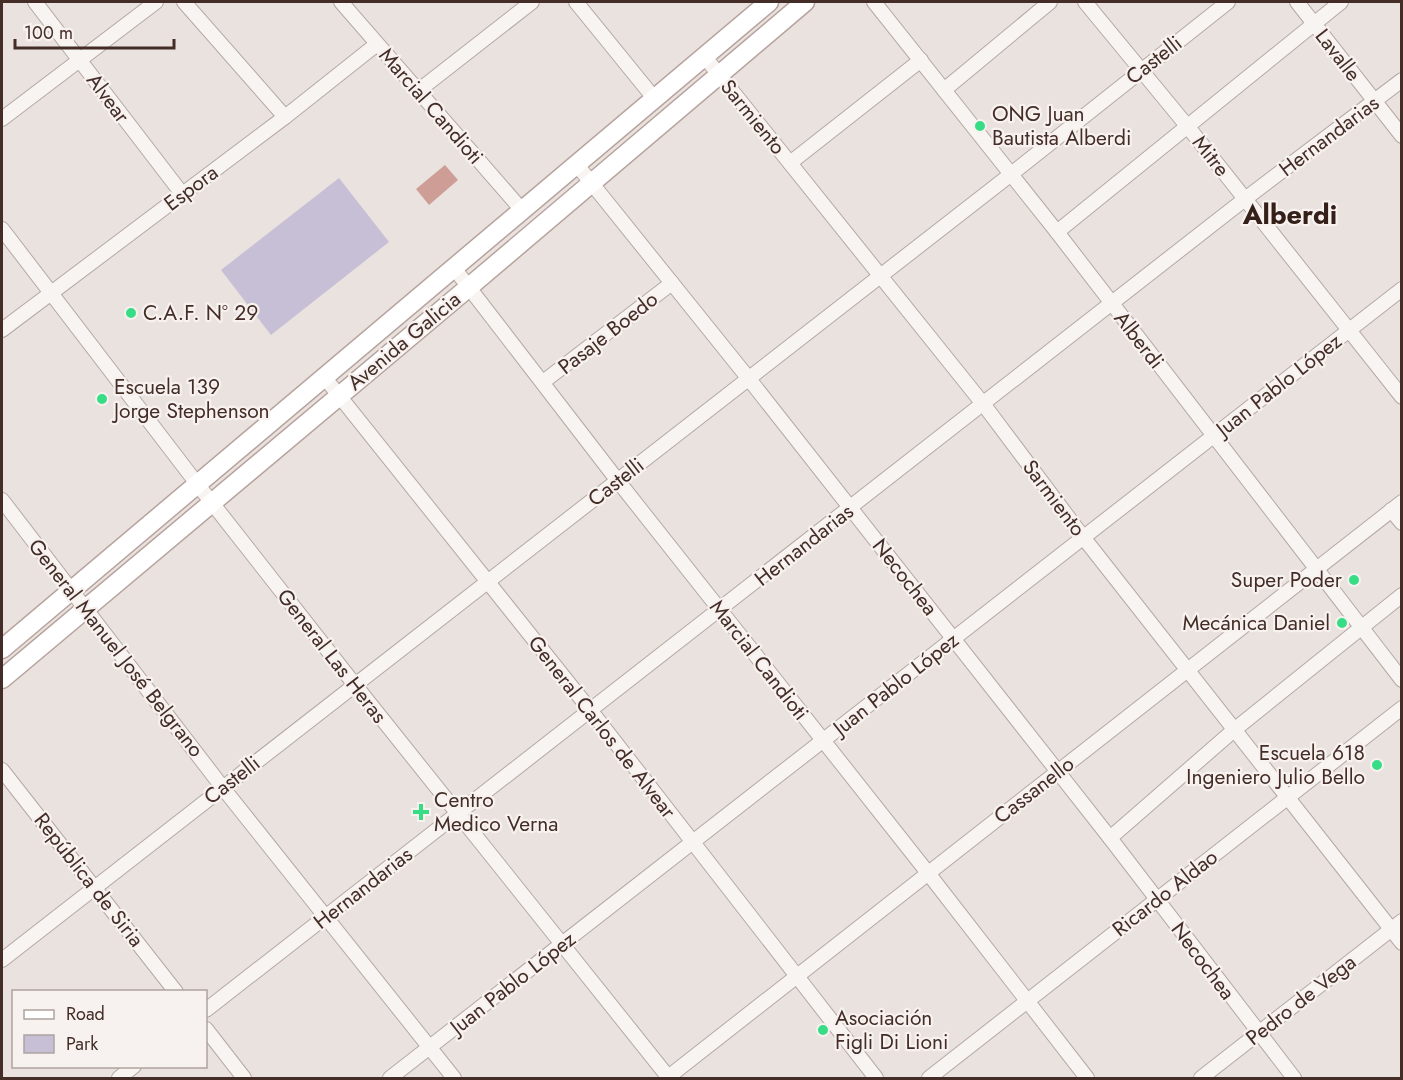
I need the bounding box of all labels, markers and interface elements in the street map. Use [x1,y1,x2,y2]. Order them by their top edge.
scale bar [15,12,174,50]
text: 100 m [24,20,73,46]
street label: Lavalle [1308,22,1368,88]
street label: Castelli [1120,28,1188,92]
street label: Marcial Candioti [372,41,490,171]
street label: Alvear [79,67,137,130]
street label: Sarmiento [713,73,793,161]
street label: Hernandarias [1273,88,1385,184]
place label: ONG Juan Bautista Alberdi [992,99,1131,153]
marker: ONG Juan Bautista Alberdi [973,119,987,133]
street label: Mitre [1185,129,1237,183]
street label: Espora [158,158,224,218]
district label: Alberdi [1242,195,1337,234]
street label: Pasaje Boedo [552,284,664,382]
street label: Avenida Galicia [341,285,467,397]
place label: C.A.F. Nº 29 [143,298,258,328]
street label: Alberdi [1107,305,1171,375]
marker: C.A.F. Nº 29 [124,306,138,320]
street label: Juan Pablo López [1207,326,1348,445]
place label: Escuela 139 Jorge Stephenson [111,372,270,426]
marker: Escuela 139 Jorge Stephenson [95,392,109,406]
street label: Castelli [582,450,650,514]
street label: Sarmiento [1015,453,1093,543]
street label: Hernandarias [748,497,860,593]
street label: Necochea [865,532,945,622]
street label: General Manuel José Belgrano [21,533,211,763]
place label: Super Poder [1231,565,1343,595]
marker: Super Poder [1347,573,1361,587]
street label: General Las Heras [270,582,394,730]
street label: Marcial Candioti [702,593,816,727]
place label: Mecánica Daniel [1183,608,1330,638]
marker: Mecánica Daniel [1335,616,1349,630]
street label: Juan Pablo López [824,625,965,744]
street label: General Carlos de Alvear [521,629,684,825]
place label: Escuela 618 Ingeniero Julio Bello [1186,738,1365,792]
street label: Castelli [198,748,266,812]
street label: Cassanello [988,749,1080,831]
marker: Escuela 618 Ingeniero Julio Bello [1370,758,1384,772]
place label: Centro Medico Verna [434,785,558,839]
marker: Centro Medico Verna [412,803,430,821]
street label: República de Siria [27,807,151,953]
street label: Hernandarias [307,840,419,936]
street label: Ricardo Aldao [1106,842,1224,944]
street label: Necochea [1164,916,1242,1006]
street label: Juan Pablo López [441,924,582,1043]
street label: Pedro de Vega [1240,947,1362,1053]
legend [12,990,207,1068]
text: Road [66,1001,105,1027]
place label: Asociación Figli Di Lioni [835,1003,948,1057]
marker: Asociación Figli Di Lioni [816,1023,830,1037]
text: Park [66,1031,98,1057]

